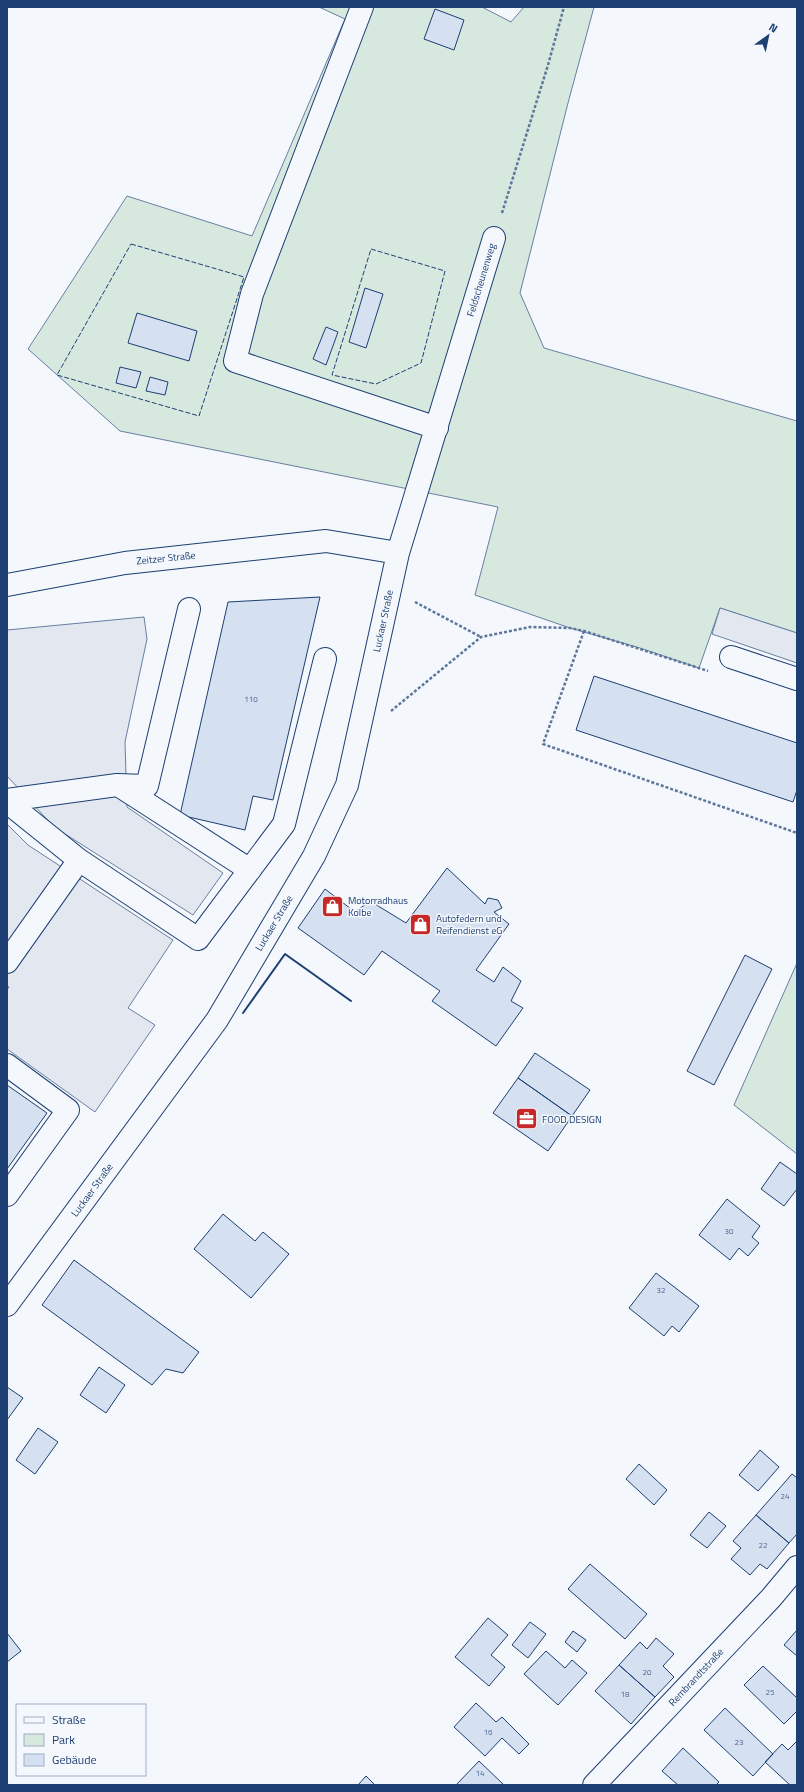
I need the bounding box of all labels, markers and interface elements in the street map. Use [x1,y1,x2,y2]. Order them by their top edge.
north arrow [748,16,788,56]
text: N [766,19,781,36]
street label: Feldscheunenweg [463,241,499,319]
street label: Zeitzer Straße [136,547,196,569]
street label: Luckaer Straße [369,589,397,653]
house number: 110 [244,693,258,705]
street label: Luckaer Straße [251,892,297,954]
shop icon: Motorradhaus Kolbe [319,893,345,919]
place label: Motorradhaus Kolbe [348,893,408,920]
shop icon: Autofedern und Reifendienst eG [407,911,433,937]
place label: Autofedern und Reifendienst eG [436,911,502,938]
office icon: FOOD DESIGN [514,1106,540,1132]
place label: FOOD DESIGN [542,1112,602,1127]
street label: Luckaer Straße [67,1160,117,1220]
house number: 30 [725,1225,734,1237]
house number: 32 [657,1284,665,1296]
house number: 24 [781,1490,790,1502]
house number: 22 [759,1539,767,1551]
street label: Rembrandtstraße [665,1645,727,1709]
house number: 20 [643,1666,652,1678]
house number: 25 [766,1686,775,1698]
house number: 18 [621,1688,630,1700]
legend [16,1704,146,1776]
text: Straße [52,1710,86,1729]
house number: 16 [484,1726,493,1738]
text: Park [52,1730,75,1749]
house number: 23 [735,1736,743,1748]
text: Gebäude [52,1750,97,1769]
house number: 14 [476,1767,485,1779]

